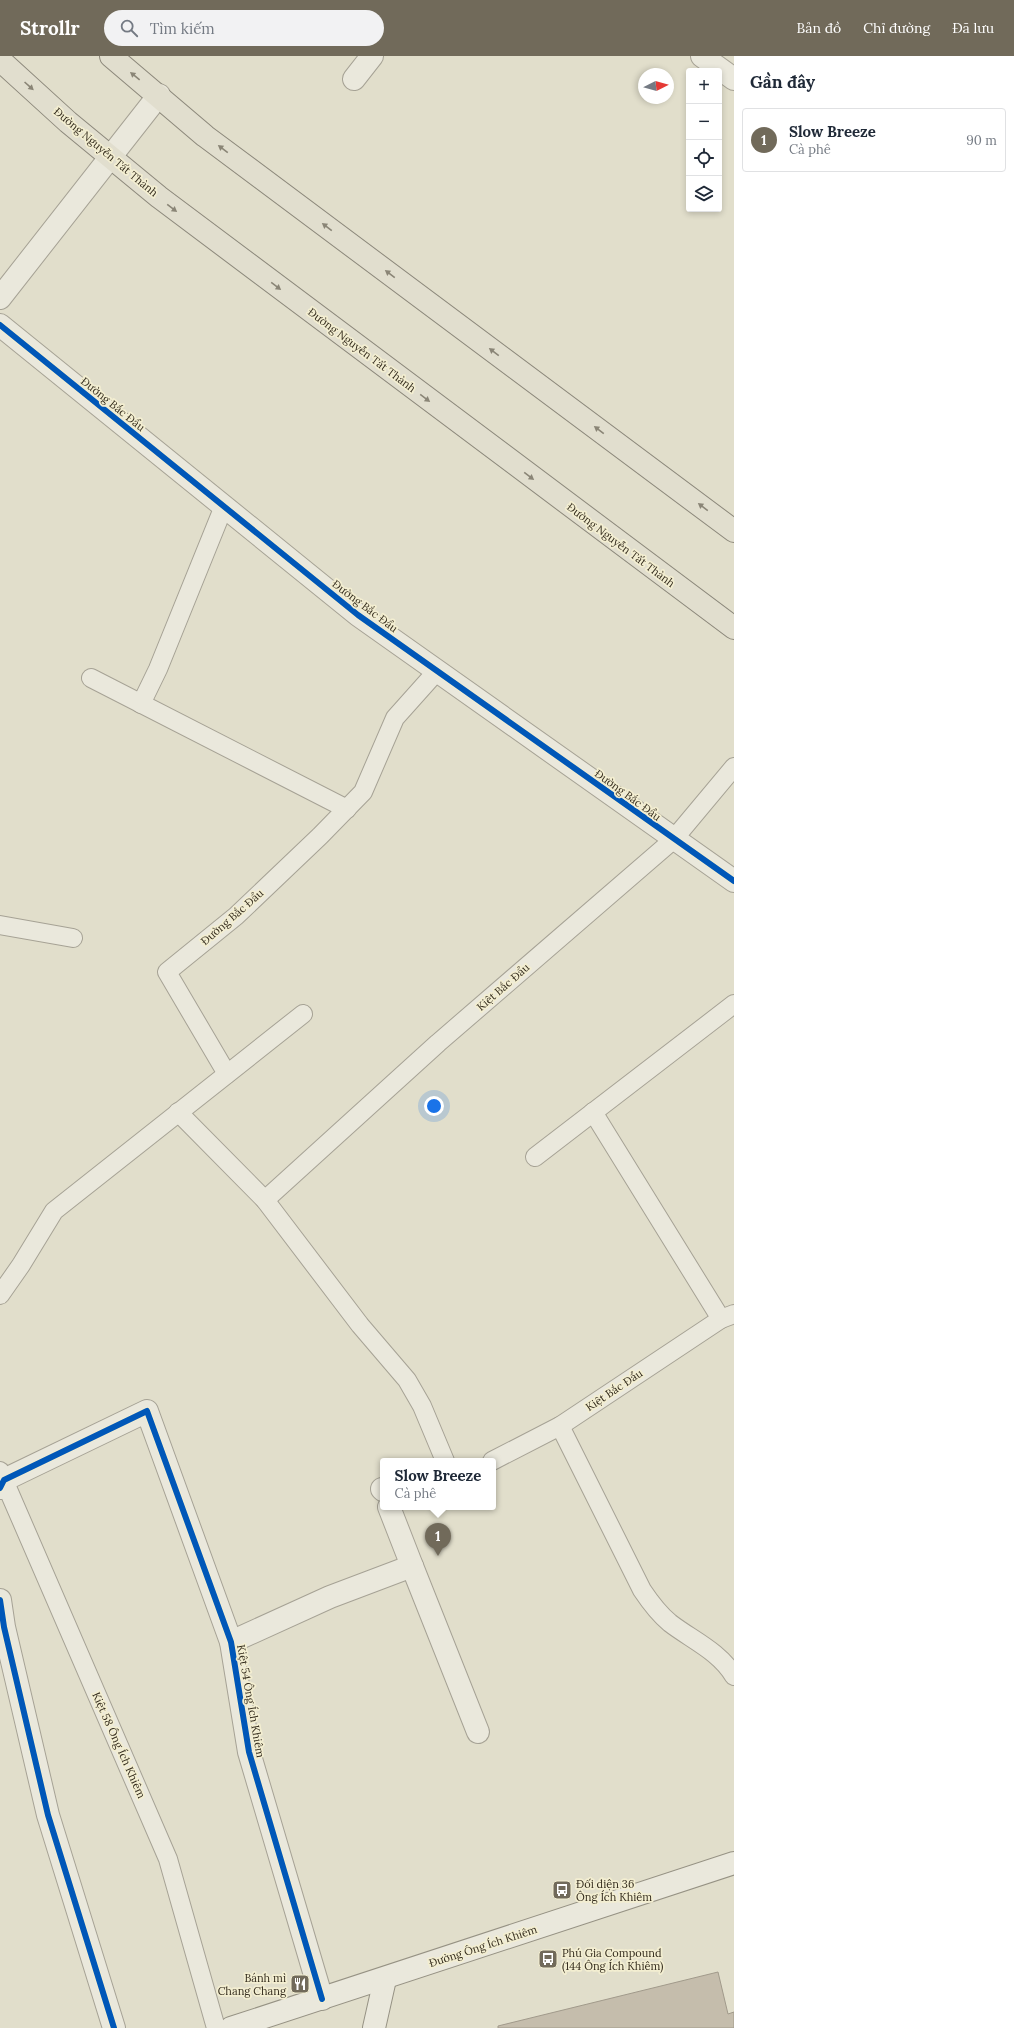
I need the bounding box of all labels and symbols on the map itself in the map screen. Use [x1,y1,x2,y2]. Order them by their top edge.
north arrow [638,68,674,104]
one-way arrow [129,71,140,80]
one-way arrow [24,81,34,91]
street label: Đường Nguyễn Tất Thành [51,104,161,200]
one-way arrow [218,145,228,153]
one-way arrow [167,203,178,212]
one-way arrow [322,223,332,231]
one-way arrow [385,270,396,278]
one-way arrow [271,282,282,290]
street label: Đường Nguyễn Tất Thành [305,305,419,395]
one-way arrow [489,348,500,356]
street label: Đường Bắc Đẩu [78,374,148,434]
one-way arrow [420,393,430,401]
one-way arrow [593,425,604,434]
one-way arrow [524,471,534,479]
street label: Đường Nguyễn Tất Thành [564,500,678,590]
one-way arrow [697,503,708,511]
street label: Đường Bắc Đẩu [329,577,401,635]
street label: Đường Bắc Đẩu [592,766,664,824]
street label: Đường Bắc Đẩu [198,886,267,948]
street label: Kiệt Bắc Đẩu [474,960,533,1014]
your location [424,1096,444,1116]
street label: Kiệt Bắc Đẩu [583,1366,645,1414]
pin: 1 [425,1523,451,1556]
street label: Kiệt 54 Ông Ích Khiêm [234,1643,268,1759]
street label: Kiệt 58 Ông Ích Khiêm [89,1690,149,1800]
place label: Đối diện 36 Ông Ích Khiêm [576,1877,652,1904]
bus stop icon: Đối diện 36 Ông Ích Khiêm [551,1879,573,1901]
street label: Đường Ông Ích Khiêm [427,1922,539,1970]
place label: Phú Gia Compound (144 Ông Ích Khiêm) [562,1946,663,1974]
bus stop icon: Phú Gia Compound (144 Ông Ích Khiêm) [537,1948,559,1970]
place label: Bánh mì Chang Chang [218,1971,287,1998]
restaurant icon: Bánh mì Chang Chang [289,1973,311,1995]

